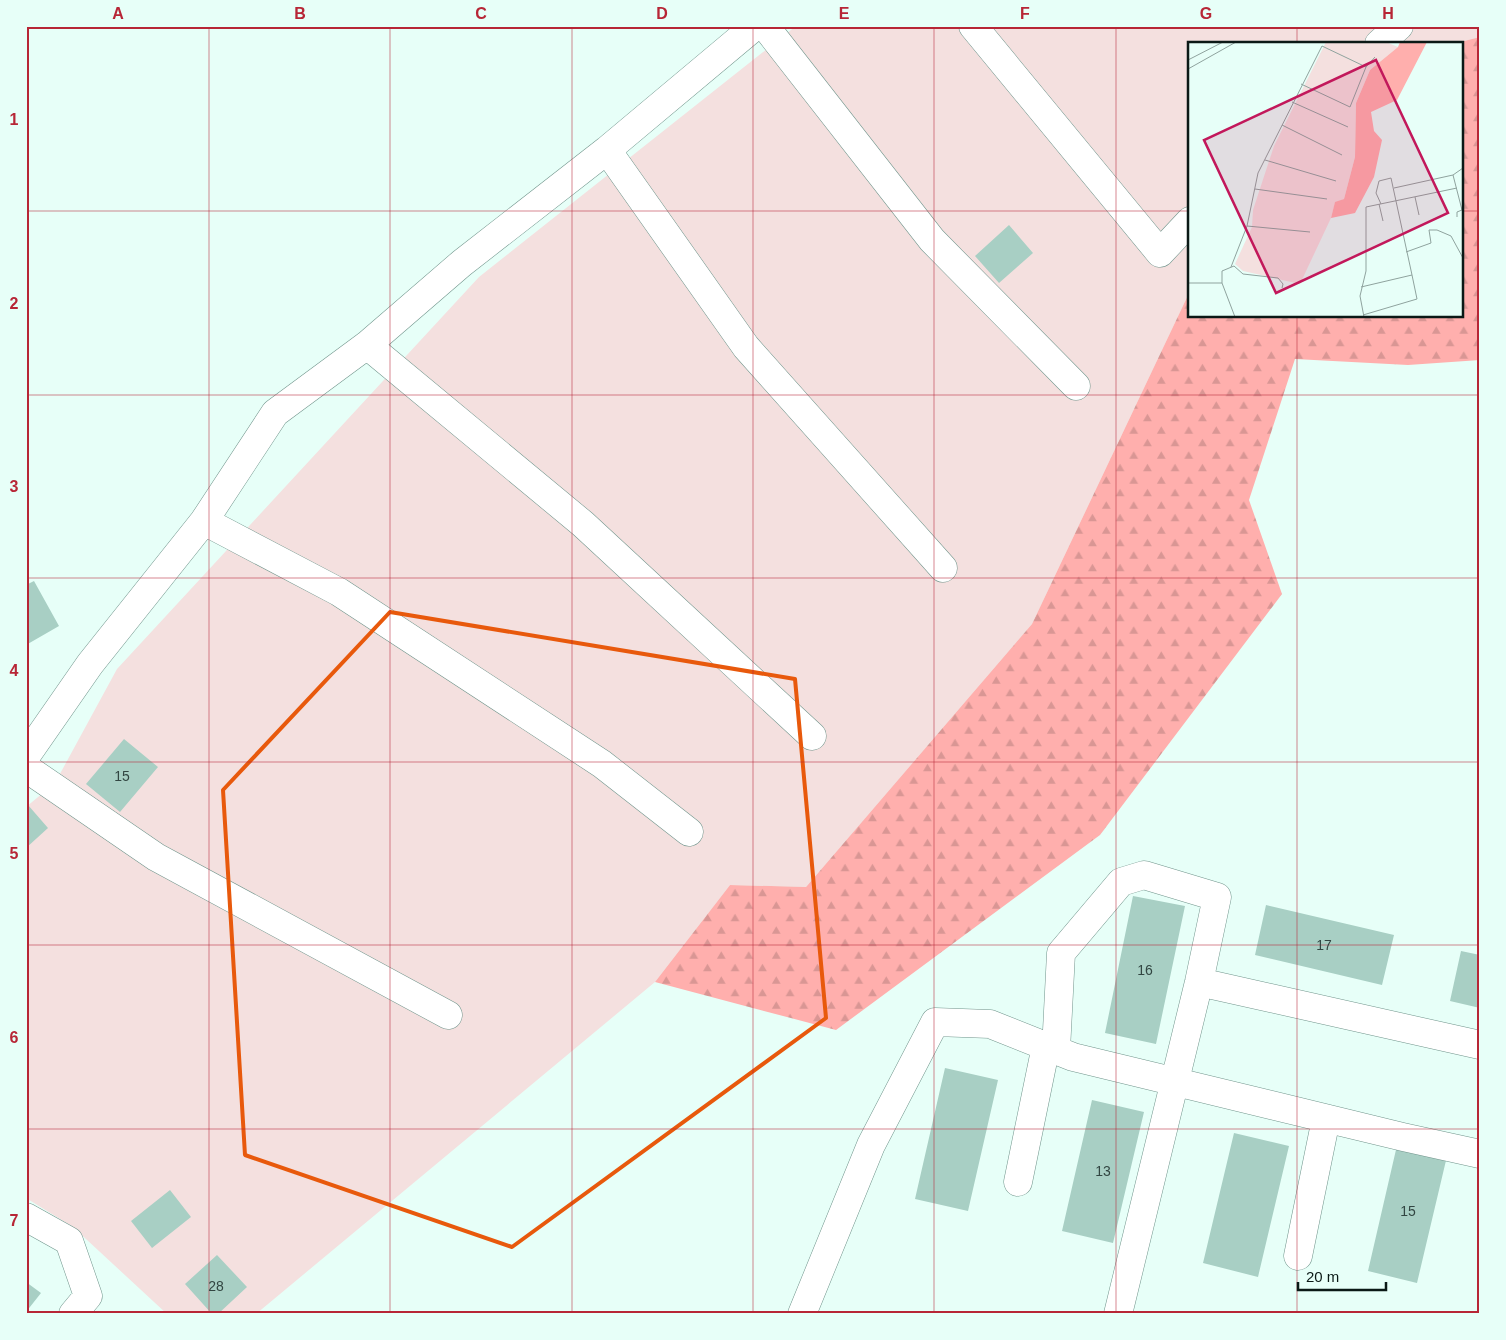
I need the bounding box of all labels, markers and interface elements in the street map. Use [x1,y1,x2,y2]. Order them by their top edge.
text: A [112,5,124,22]
text: B [294,5,306,22]
text: C [475,5,487,22]
text: D [656,5,668,22]
text: E [839,5,850,22]
text: F [1020,5,1030,22]
text: G [1200,5,1212,22]
text: H [1382,5,1394,22]
inset map [1188,42,1464,318]
text: 1 [10,111,19,128]
text: 2 [10,295,19,312]
text: 3 [10,478,19,495]
text: 4 [10,662,19,679]
house number: 15 [114,768,130,784]
text: 5 [10,845,19,862]
house number: 17 [1316,937,1332,953]
house number: 16 [1137,962,1153,978]
text: 6 [10,1029,19,1046]
house number: 13 [1095,1163,1111,1179]
house number: 15 [1400,1203,1416,1219]
text: 7 [10,1212,19,1229]
scale bar [1298,1260,1386,1292]
text: 20 m [1306,1268,1339,1285]
house number: 28 [208,1278,224,1294]

